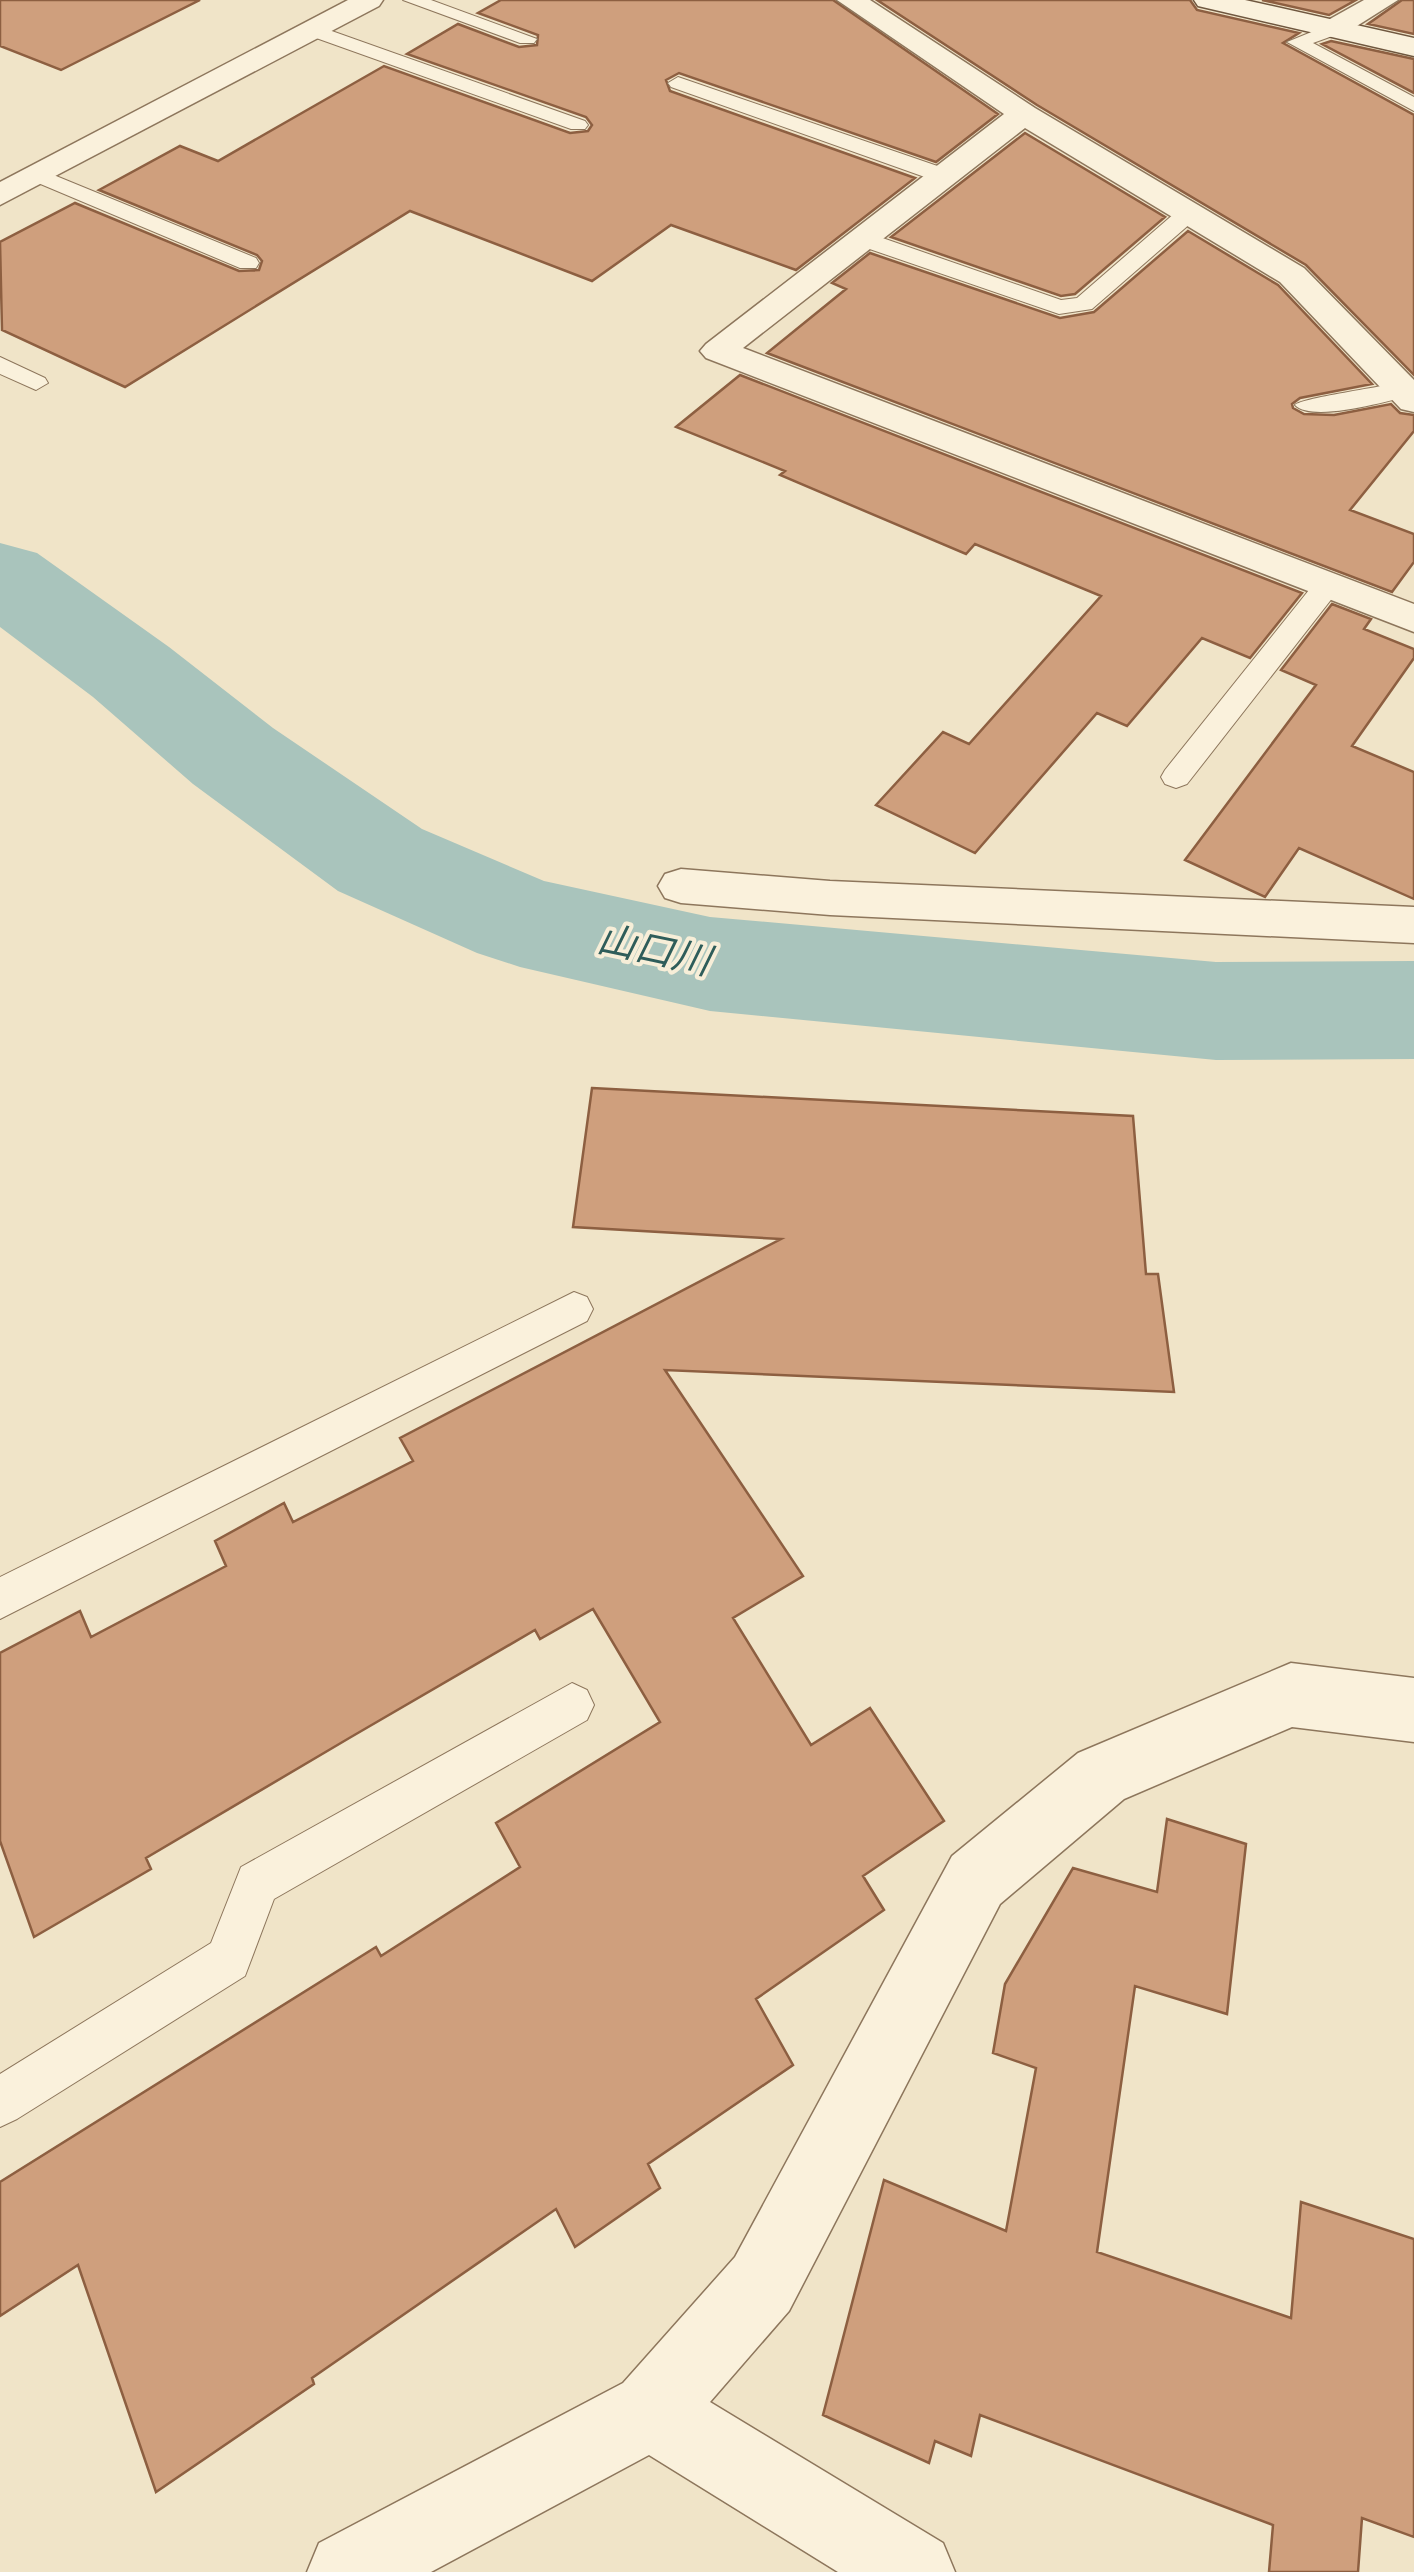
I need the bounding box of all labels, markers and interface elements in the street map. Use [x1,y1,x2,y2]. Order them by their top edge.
water label: 山口川 [593,916,718,985]

